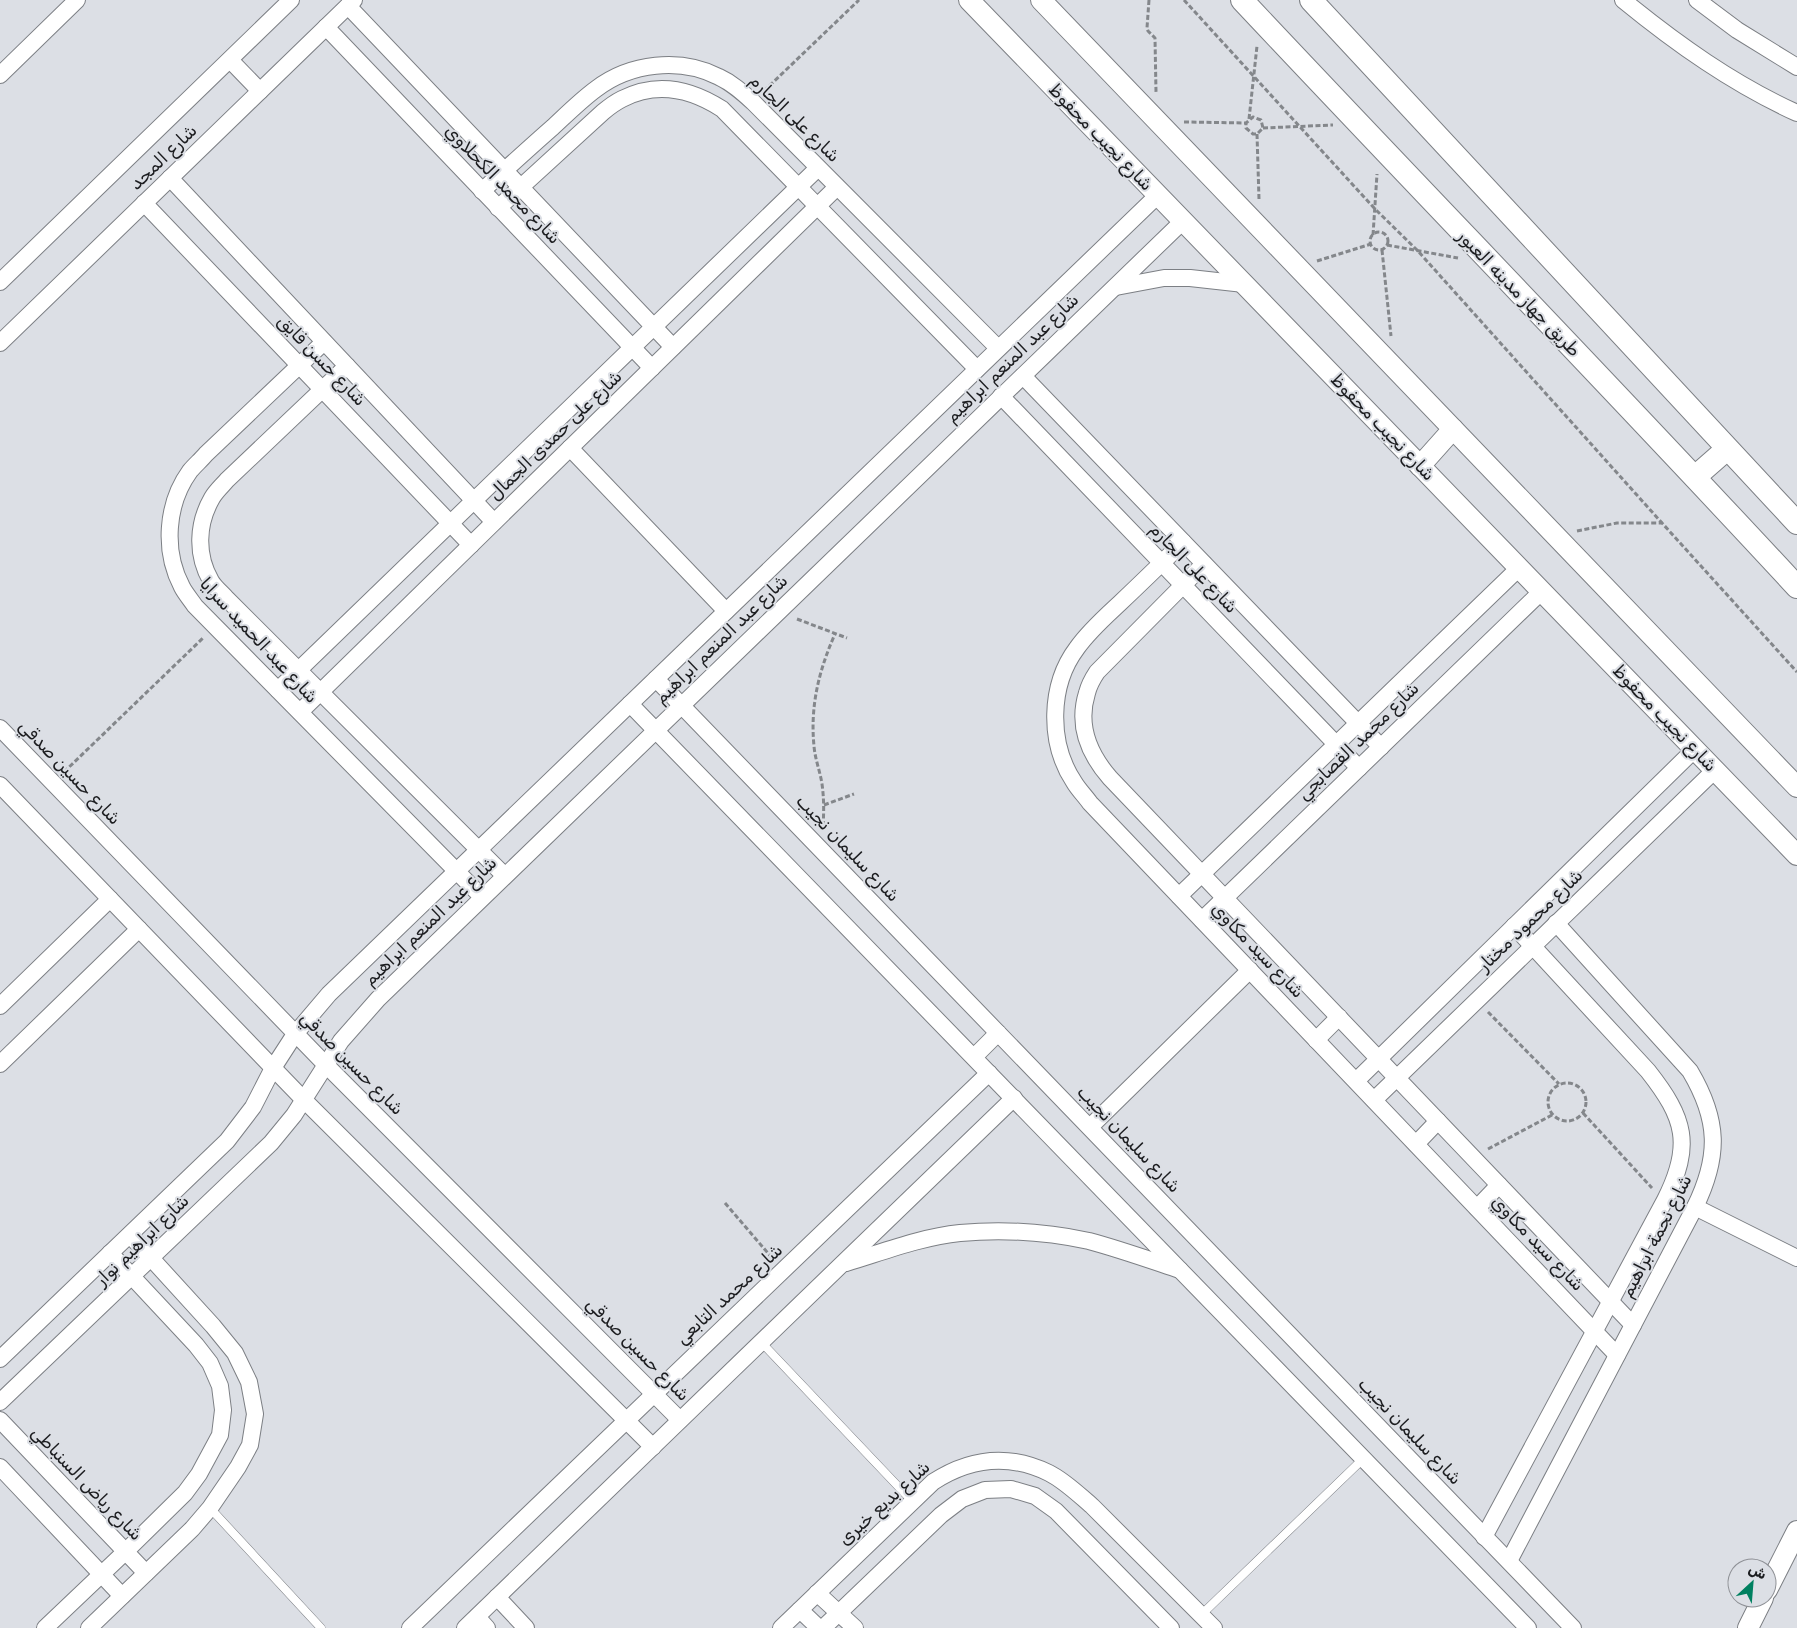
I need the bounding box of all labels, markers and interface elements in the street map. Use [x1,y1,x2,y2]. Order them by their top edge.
street label: شارع على الجارم [745,69,845,167]
street label: شارع نجيب محفوظ [1043,79,1158,196]
street label: شارع المجد [125,119,202,195]
street label: شارع محمد الكحلاوي [440,120,566,249]
street label: طريق جهاز مدينه العبور [1452,224,1585,361]
street label: شارع عبد المنعم ابراهيم [941,289,1084,428]
street label: شارع حسن فايق [272,310,371,411]
street label: شارع على حمدى الجمال [484,365,627,505]
street label: شارع نجيب محفوظ [1325,369,1440,486]
street label: شارع على الجارم [1145,518,1243,618]
street label: شارع عبد المنعم ابراهيم [650,570,793,709]
street label: شارع عبد الحميد سرايا [194,573,323,708]
street label: شارع نجيب محفوظ [1607,660,1722,777]
street label: شارع محمد القصابجي [1293,677,1425,806]
street label: شارع حسين صدقي [13,715,126,831]
street label: شارع سليمان نجيب [791,790,905,907]
street label: شارع عبد المنعم ابراهيم [359,852,502,991]
street label: شارع محمود مختار [1472,864,1588,977]
street label: شارع سيد مكاوي [1206,898,1309,1003]
street label: شارع حسين صدقي [294,1006,409,1121]
street label: شارع سليمان نجيب [1072,1081,1186,1198]
street label: شارع نجمة ابراهيم [1616,1171,1697,1302]
street label: شارع ابراهيم نوار [90,1190,194,1292]
street label: شارع سيد مكاوي [1486,1191,1589,1296]
street label: شارع محمد التابعي [671,1239,788,1351]
street label: شارع حسين صدقي [580,1292,695,1407]
street label: شارع سليمان نجيب [1353,1373,1467,1490]
street label: شارع رياض السنباطي [25,1421,147,1546]
street label: شارع بديع خيرى [834,1456,936,1551]
north arrow [1727,1558,1777,1608]
text: ش [1746,1560,1769,1583]

